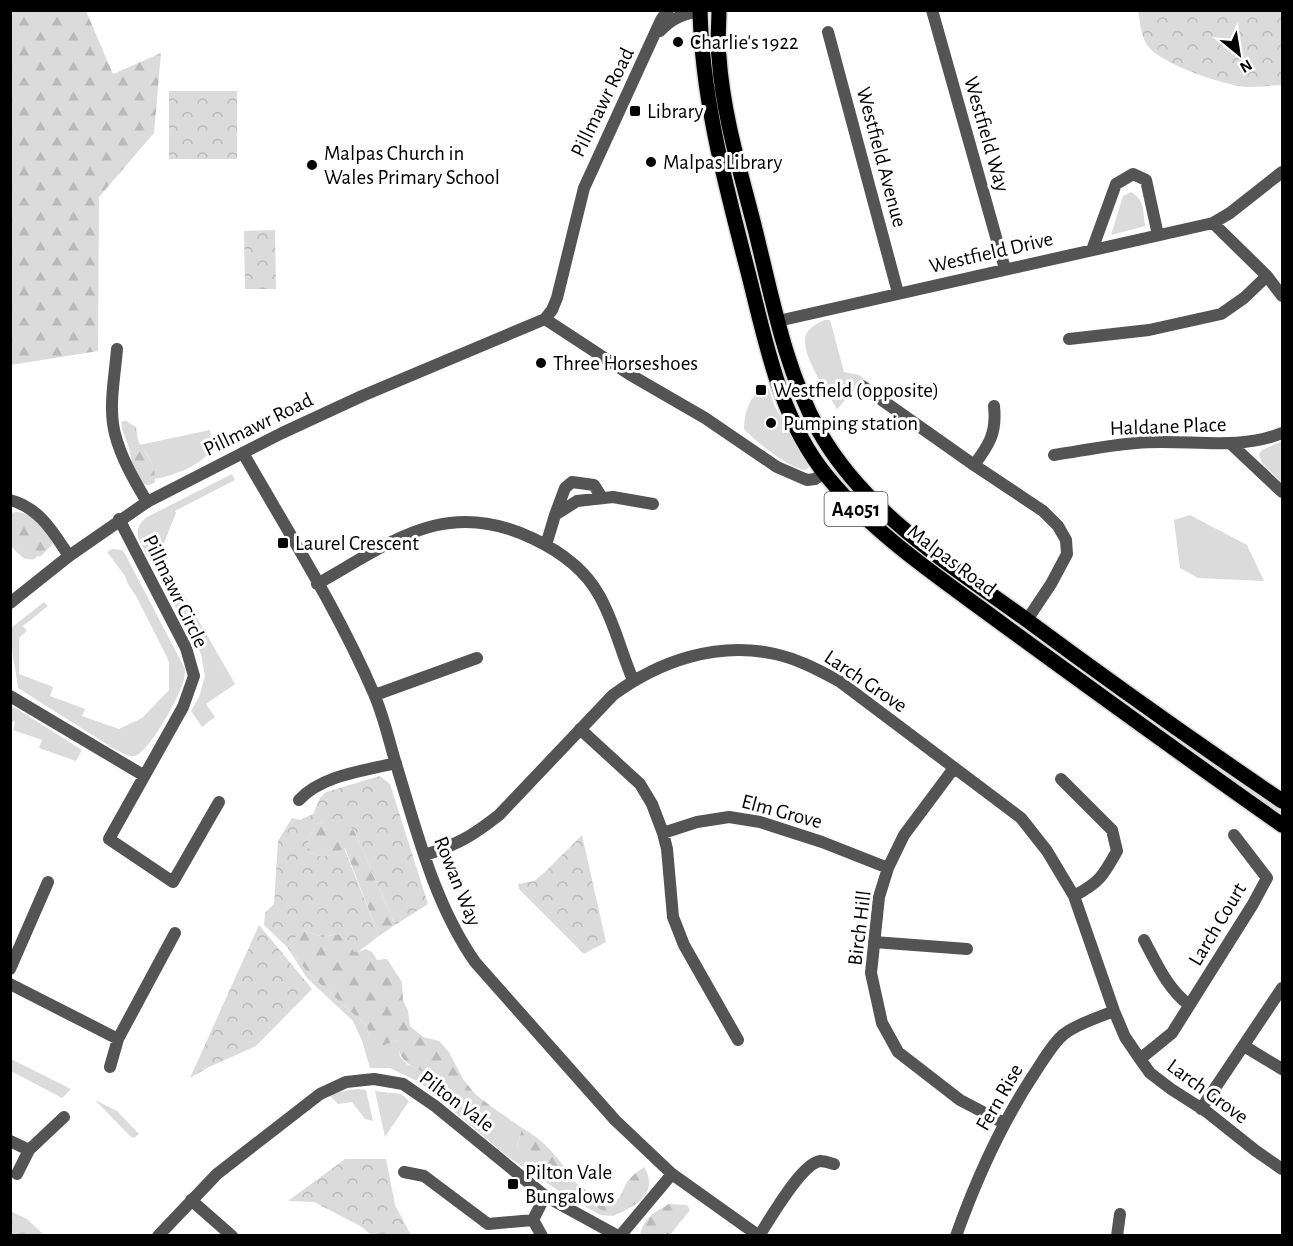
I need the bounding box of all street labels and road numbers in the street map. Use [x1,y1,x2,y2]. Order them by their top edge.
street label: Pillmawr Road [567,44,638,160]
street label: Westfield Way [960,74,1013,194]
street label: Westfield Avenue [853,85,910,229]
street label: Westfield Drive [927,228,1055,277]
street label: Pillmawr Road [200,389,316,460]
street label: Haldane Place [1109,414,1227,439]
road number: A4051 [824,492,888,526]
street label: Malpas Road [904,521,1000,600]
street label: Pillmawr Circle [139,531,212,651]
street label: Larch Grove [821,646,911,717]
street label: Elm Grove [739,791,825,832]
street label: Rowan Way [430,833,485,929]
street label: Larch Court [1185,879,1250,969]
street label: Birch Hill [844,889,875,967]
street label: Larch Grove [1163,1055,1252,1128]
street label: Fern Rise [972,1060,1027,1134]
street label: Pilton Vale [416,1067,498,1136]

